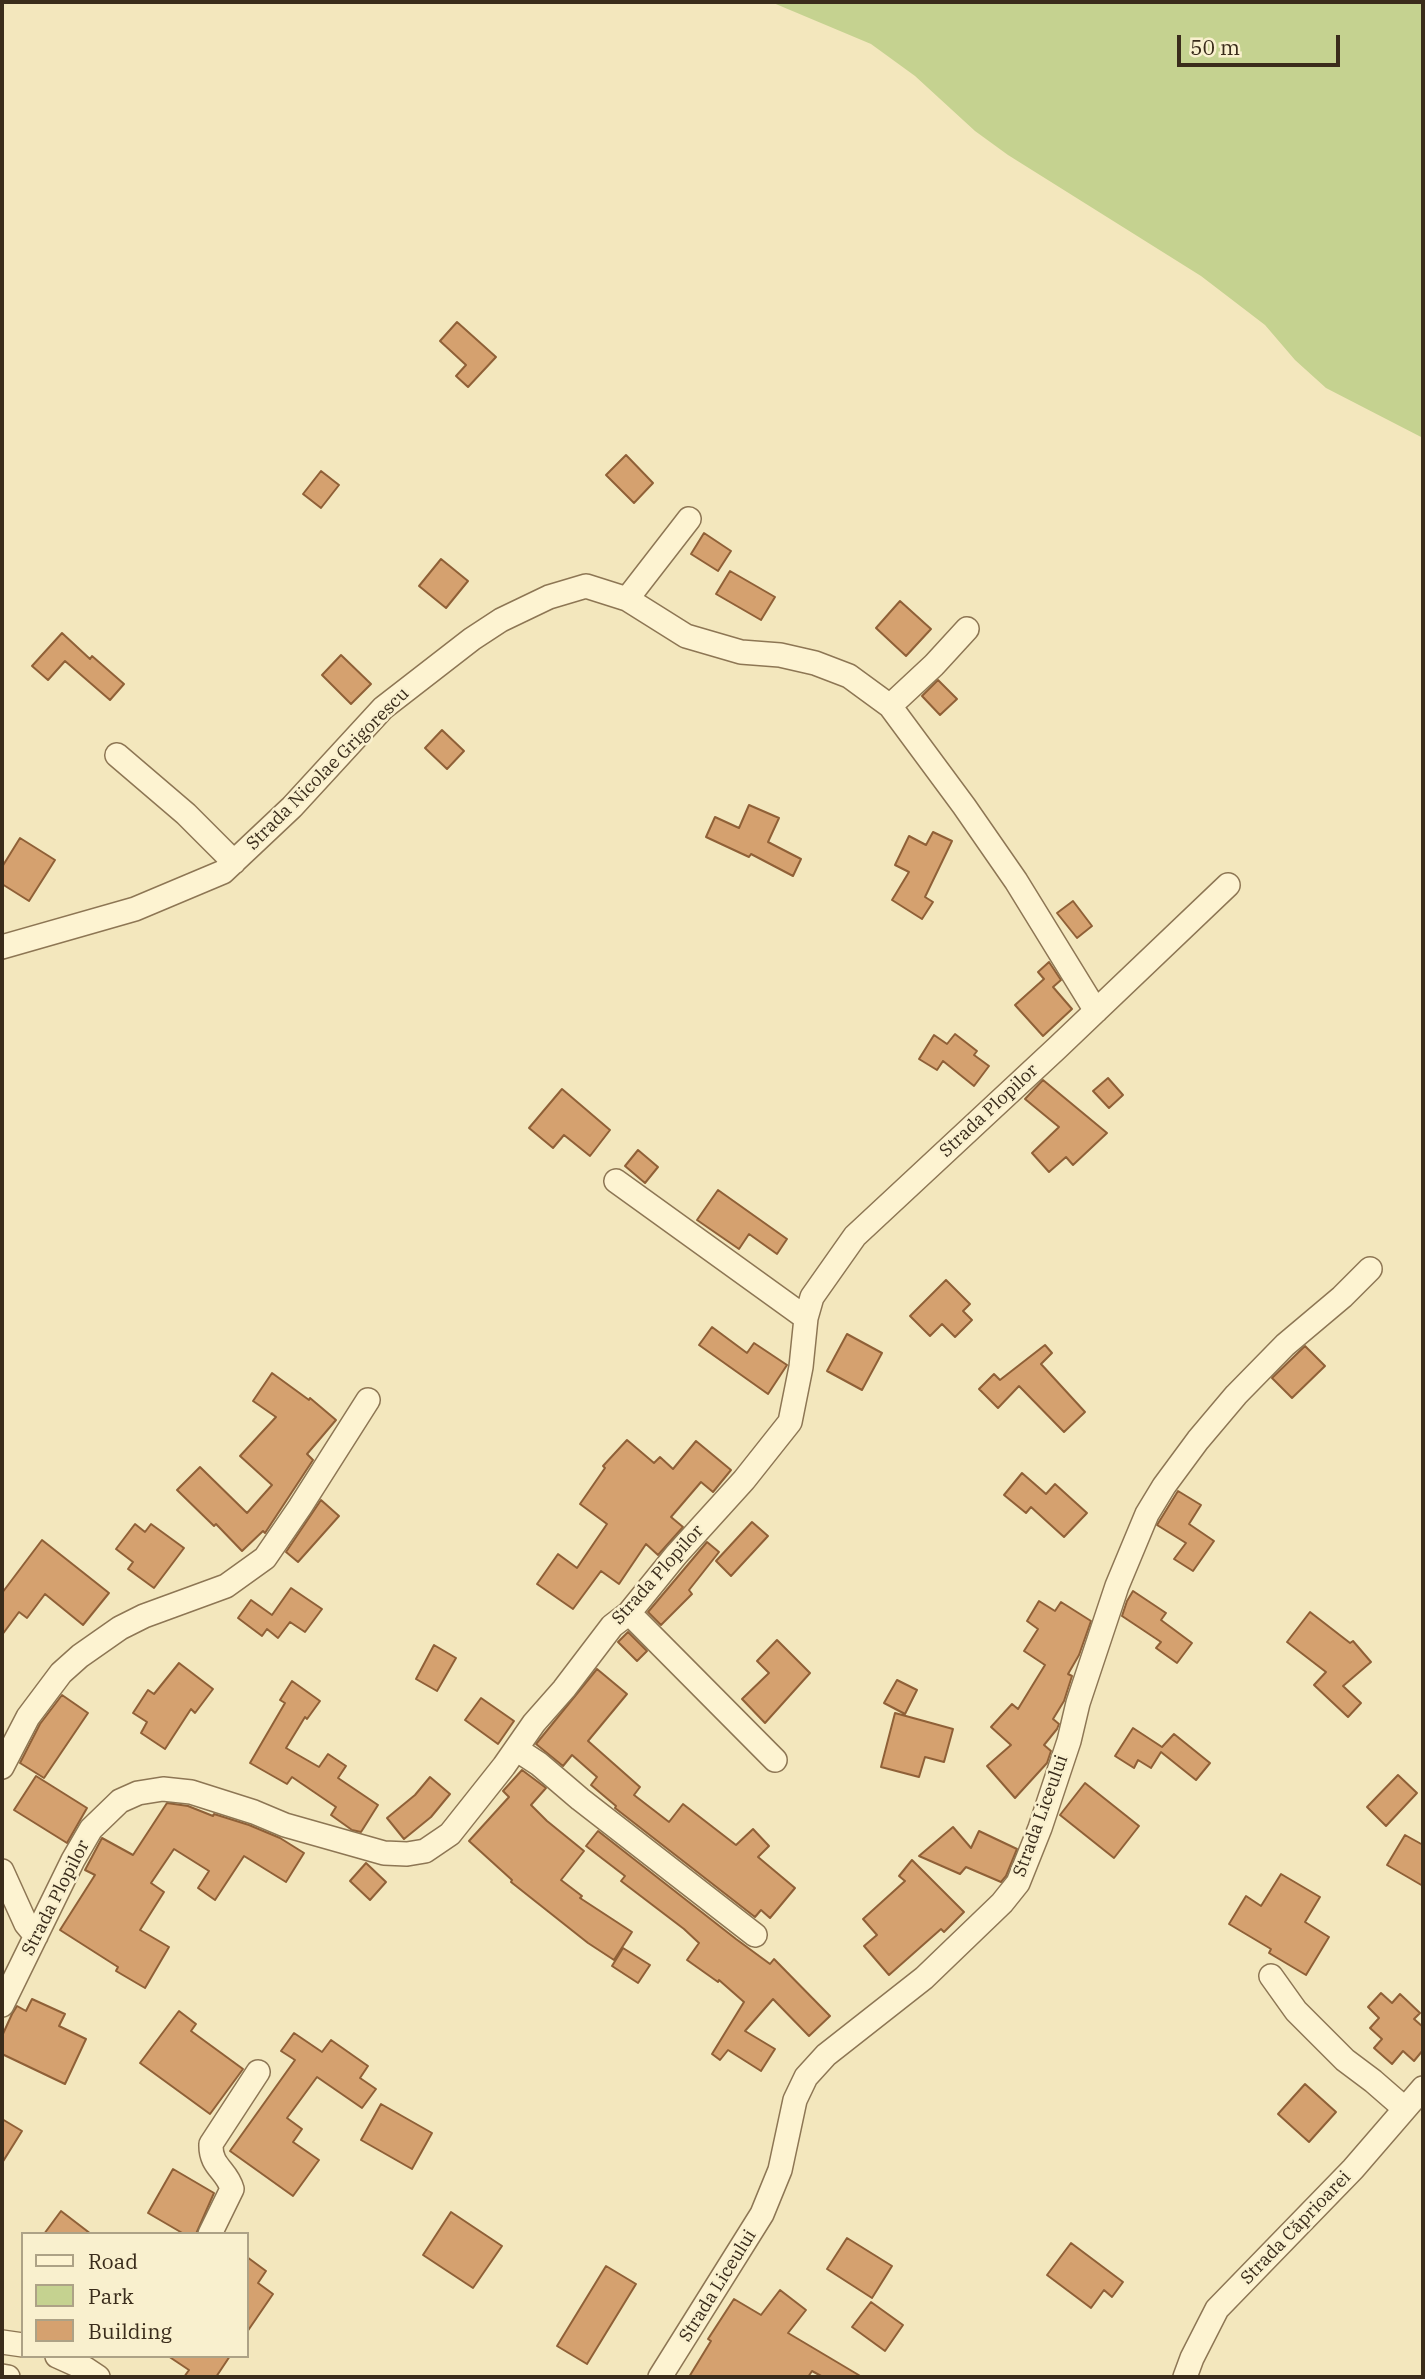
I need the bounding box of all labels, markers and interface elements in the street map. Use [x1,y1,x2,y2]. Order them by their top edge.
scale bar [1180,21,1343,65]
text: 50 m [1190,33,1240,61]
street label: Strada Nicolae Grigorescu [242,683,414,855]
street label: Strada Plopilor [935,1060,1043,1162]
street label: Strada Plopilor [608,1521,708,1629]
street label: Strada Liceului [1009,1752,1073,1880]
street label: Strada Plopilor [18,1837,94,1959]
street label: Strada Căprioarei [1236,2167,1356,2289]
street label: Strada Liceului [675,2226,761,2346]
legend [21,2232,248,2358]
text: Road [88,2247,138,2275]
text: Park [88,2282,134,2310]
text: Building [88,2317,172,2345]

